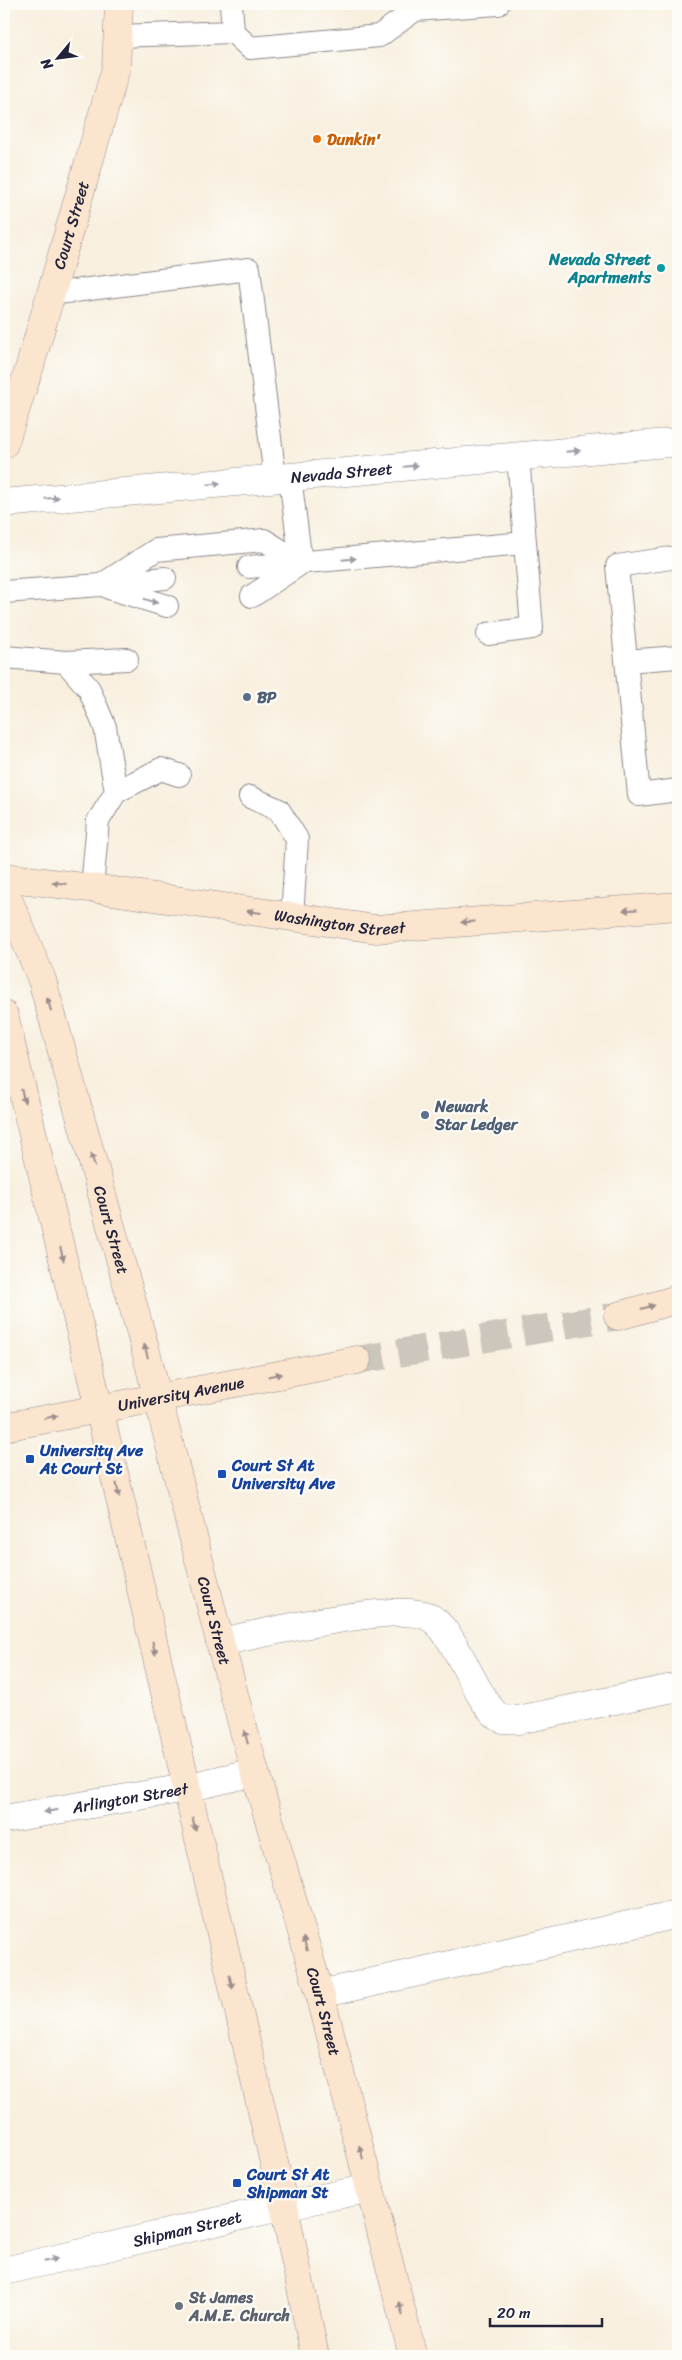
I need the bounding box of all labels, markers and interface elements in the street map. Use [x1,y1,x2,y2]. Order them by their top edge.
north arrow [32,32,82,82]
text: N [34,53,61,75]
place label: Dunkin' [327,125,381,154]
marker: Dunkin' [311,133,323,145]
street label: Court Street [45,177,98,273]
place label: Nevada Street Apartments [548,245,652,292]
marker: Nevada Street Apartments [655,262,667,274]
one-way arrow [565,447,581,455]
street label: Nevada Street [290,454,394,492]
one-way arrow [403,462,419,470]
one-way arrow [206,479,222,487]
one-way arrow [45,494,61,502]
one-way arrow [341,554,357,562]
one-way arrow [143,598,158,606]
place label: BP [257,683,277,712]
marker: BP [241,691,253,703]
one-way arrow [50,879,66,887]
street label: Washington Street [272,900,407,944]
one-way arrow [621,906,637,914]
one-way arrow [246,907,262,915]
one-way arrow [459,919,475,927]
one-way arrow [45,996,53,1011]
one-way arrow [20,1089,28,1104]
place label: Newark Star Ledger [434,1092,519,1139]
marker: Newark Star Ledger [419,1109,431,1121]
one-way arrow [88,1153,96,1168]
street label: Court Street [85,1182,138,1278]
one-way arrow [58,1247,66,1262]
one-way arrow [640,1303,655,1311]
one-way arrow [142,1343,150,1358]
street label: University Avenue [115,1368,247,1420]
one-way arrow [268,1371,284,1379]
one-way arrow [44,1413,59,1421]
place label: University Ave At Court St [39,1436,144,1483]
place label: Court St At University Ave [231,1451,336,1498]
marker: University Ave At Court St [24,1453,36,1465]
marker: Court St At University Ave [216,1468,228,1480]
one-way arrow [114,1482,122,1497]
street label: Court Street [189,1573,240,1668]
one-way arrow [150,1640,158,1655]
one-way arrow [241,1730,249,1745]
street label: Arlington Street [69,1774,191,1822]
one-way arrow [43,1808,59,1816]
one-way arrow [190,1816,198,1831]
one-way arrow [301,1936,309,1952]
street label: Court Street [298,1964,349,2059]
one-way arrow [227,1974,235,1989]
one-way arrow [357,2144,365,2159]
place label: Court St At Shipman St [246,2160,330,2207]
marker: Court St At Shipman St [231,2177,243,2189]
street label: Shipman Street [130,2202,245,2256]
one-way arrow [44,2256,59,2264]
place label: St James A.M.E. Church [188,2283,291,2330]
scale bar [490,2295,602,2327]
marker: St James A.M.E. Church [173,2300,185,2312]
text: 20 m [497,2300,531,2326]
one-way arrow [397,2302,405,2317]

